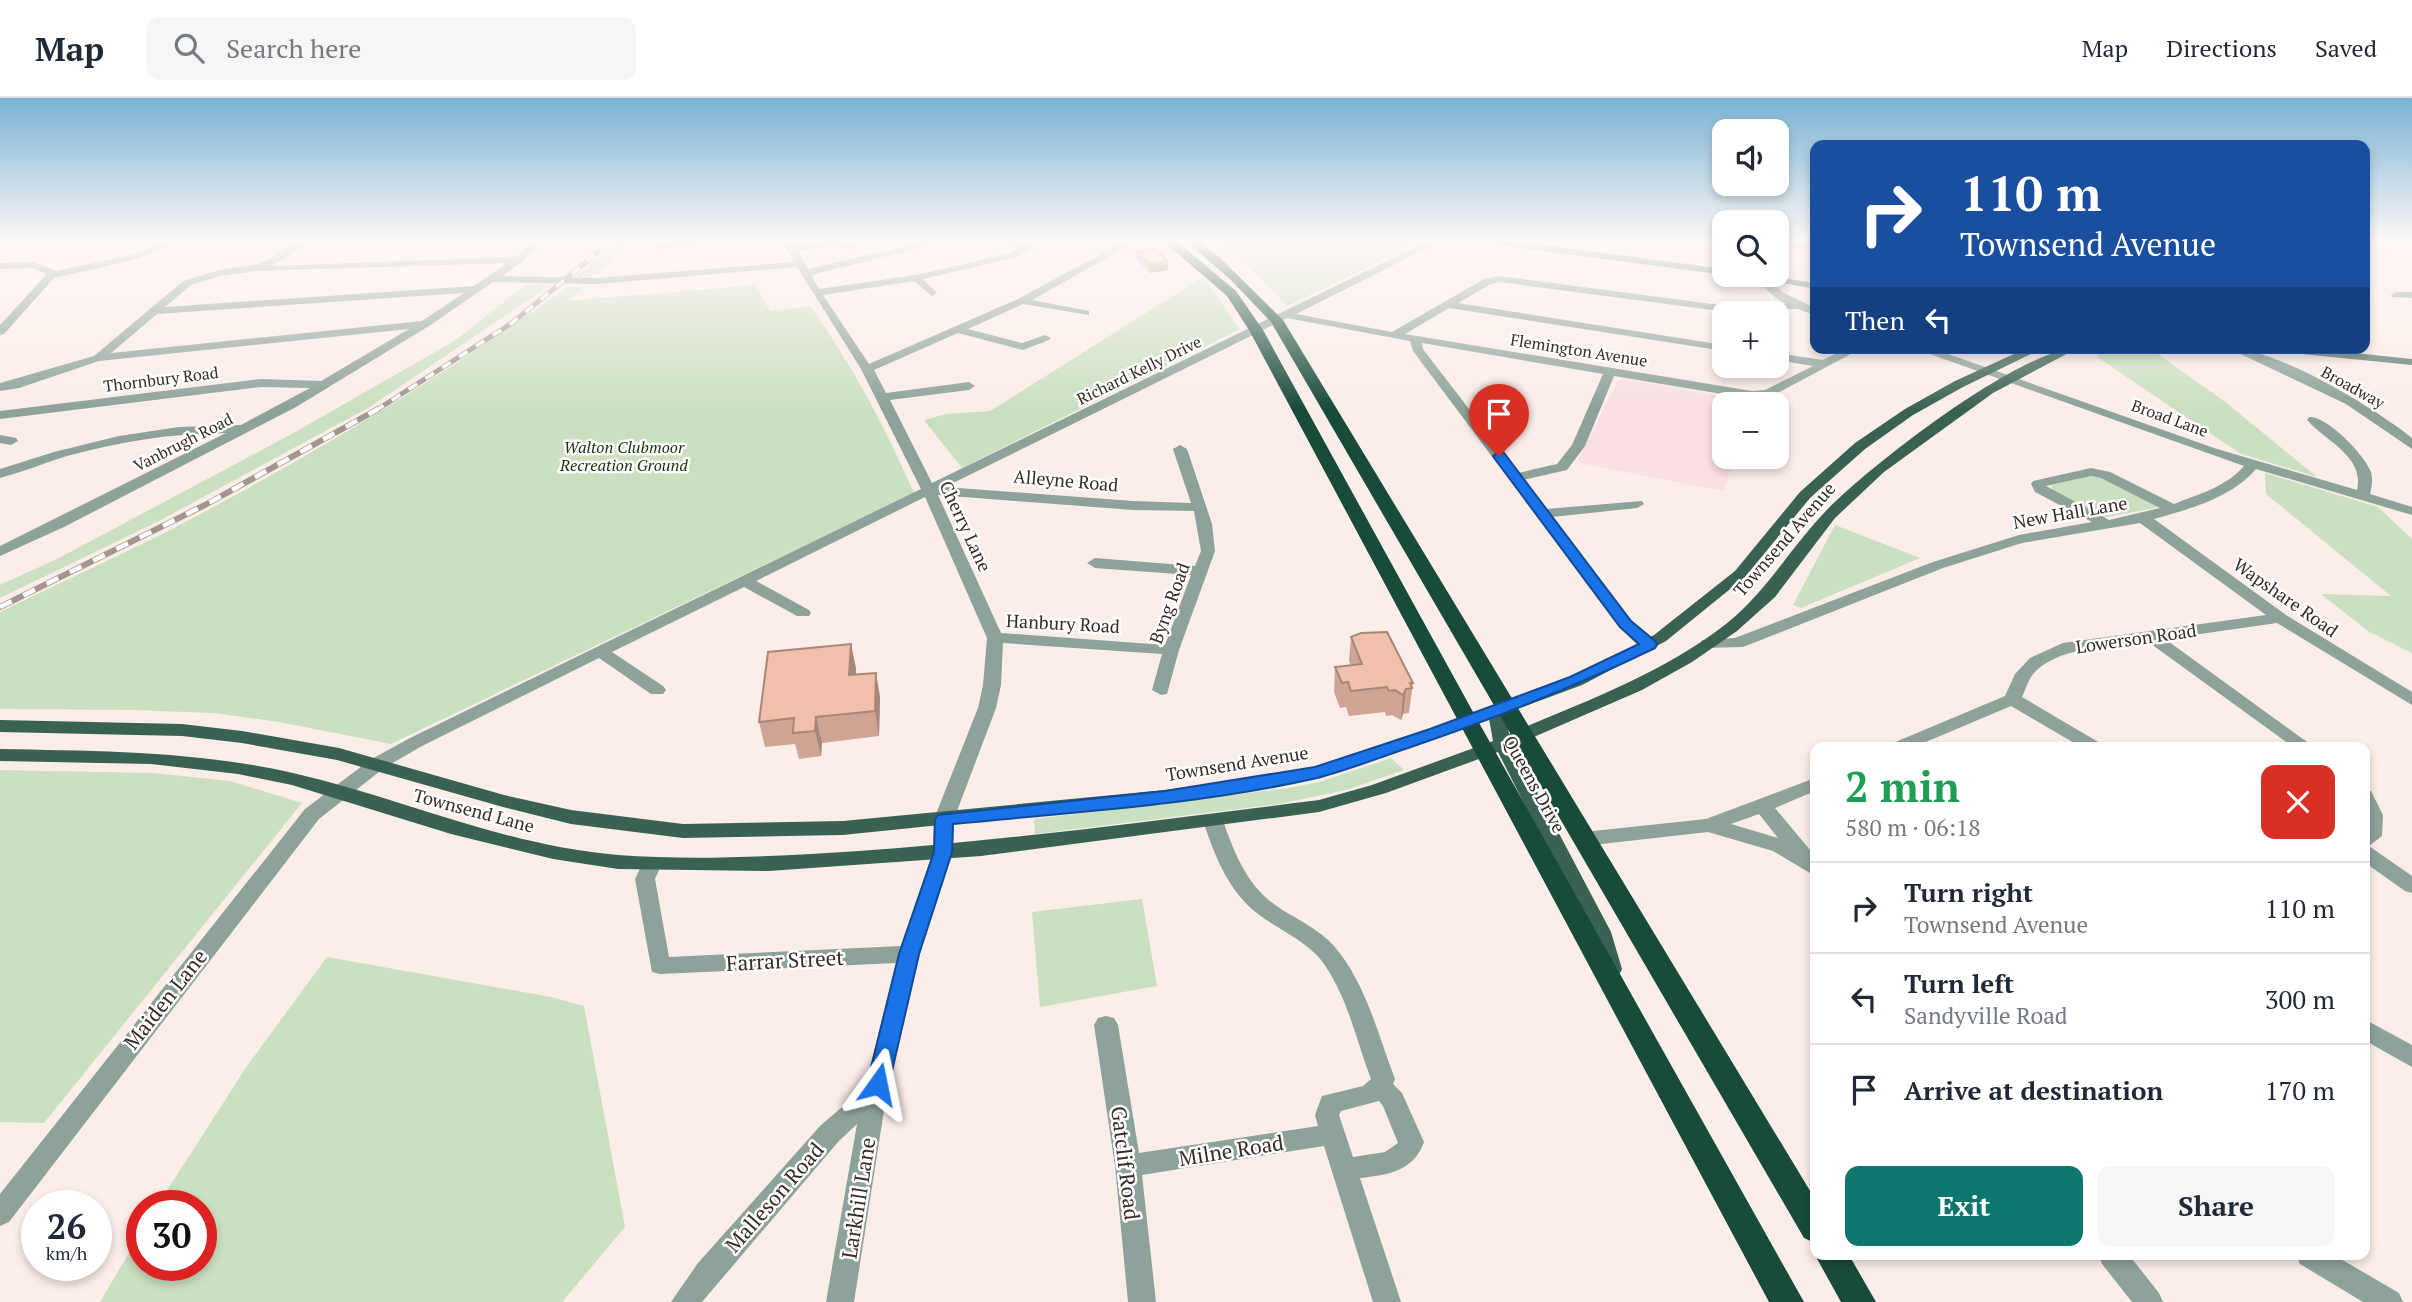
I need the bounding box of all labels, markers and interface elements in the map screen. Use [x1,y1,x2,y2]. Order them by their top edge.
search box [146,17,636,80]
text: Map [35,27,104,70]
icon: search [170,29,208,67]
text: Search here [226,31,361,65]
text: Map [2082,32,2128,64]
text: Directions [2166,32,2277,64]
text: Saved [2315,32,2377,64]
map controls [1712,119,1789,469]
button: sound [1712,119,1789,196]
text: 110 m [1960,160,2102,225]
icon: right [1845,168,1936,259]
button: search [1712,210,1789,287]
text: Townsend Avenue [1960,223,2216,265]
button: + [1712,301,1789,378]
icon: left [1919,301,1957,339]
text: Then [1845,303,1905,337]
street label: Flemington Avenue [1509,328,1649,372]
street label: Richard Kelly Drive [1073,330,1205,410]
street label: Thornbury Road [102,361,220,397]
street label: Broadway [2317,361,2390,414]
pin [1469,384,1529,456]
button: − [1712,392,1789,469]
street label: Broad Lane [2129,394,2211,442]
icon: arrive [1480,395,1518,433]
street label: Vanbrugh Road [130,407,237,476]
park label: Walton Clubmoor Recreation Ground [559,436,688,476]
street label: Alleyne Road [1013,463,1119,497]
street label: Cherry Lane [935,477,997,575]
street label: Townsend Avenue [1728,477,1840,601]
street label: New Hall Lane [2011,490,2129,534]
street label: Wapshare Road [2229,552,2343,642]
street label: Byng Road [1143,559,1195,647]
street label: Hanbury Road [1006,608,1120,638]
street label: Lowerson Road [2074,618,2198,658]
street label: Queens Drive [1498,731,1572,837]
street label: Townsend Avenue [1164,740,1310,786]
text: 2 min [1845,758,1960,814]
button: close [2261,765,2335,839]
street label: Townsend Lane [411,782,537,838]
text: 580 m · 06:18 [1845,812,1980,843]
text: Turn right [1904,875,2033,909]
icon: right [1845,889,1883,927]
text: 110 m [2265,891,2335,925]
text: Townsend Avenue [1904,909,2088,940]
street label: Maiden Lane [117,943,213,1055]
street label: Farrar Street [725,943,845,977]
text: Turn left [1904,966,2014,1000]
icon: left [1845,980,1883,1018]
text: 300 m [2265,982,2335,1016]
text: Sandyville Road [1904,1000,2068,1031]
position arrow [841,1047,915,1121]
icon: arrive [1845,1071,1883,1109]
text: Arrive at destination [1904,1073,2163,1107]
text: 170 m [2265,1073,2335,1107]
street label: Gatclif Road [1105,1105,1147,1222]
street label: Milne Road [1177,1128,1286,1172]
street label: Larkhill Lane [835,1135,881,1261]
street label: Malleson Road [718,1136,830,1258]
button: Exit [1845,1166,2083,1246]
button: Share [2097,1166,2335,1246]
speed limit sign: 30 [126,1190,217,1281]
text: 26 [47,1203,86,1249]
text: km/h [46,1241,87,1265]

